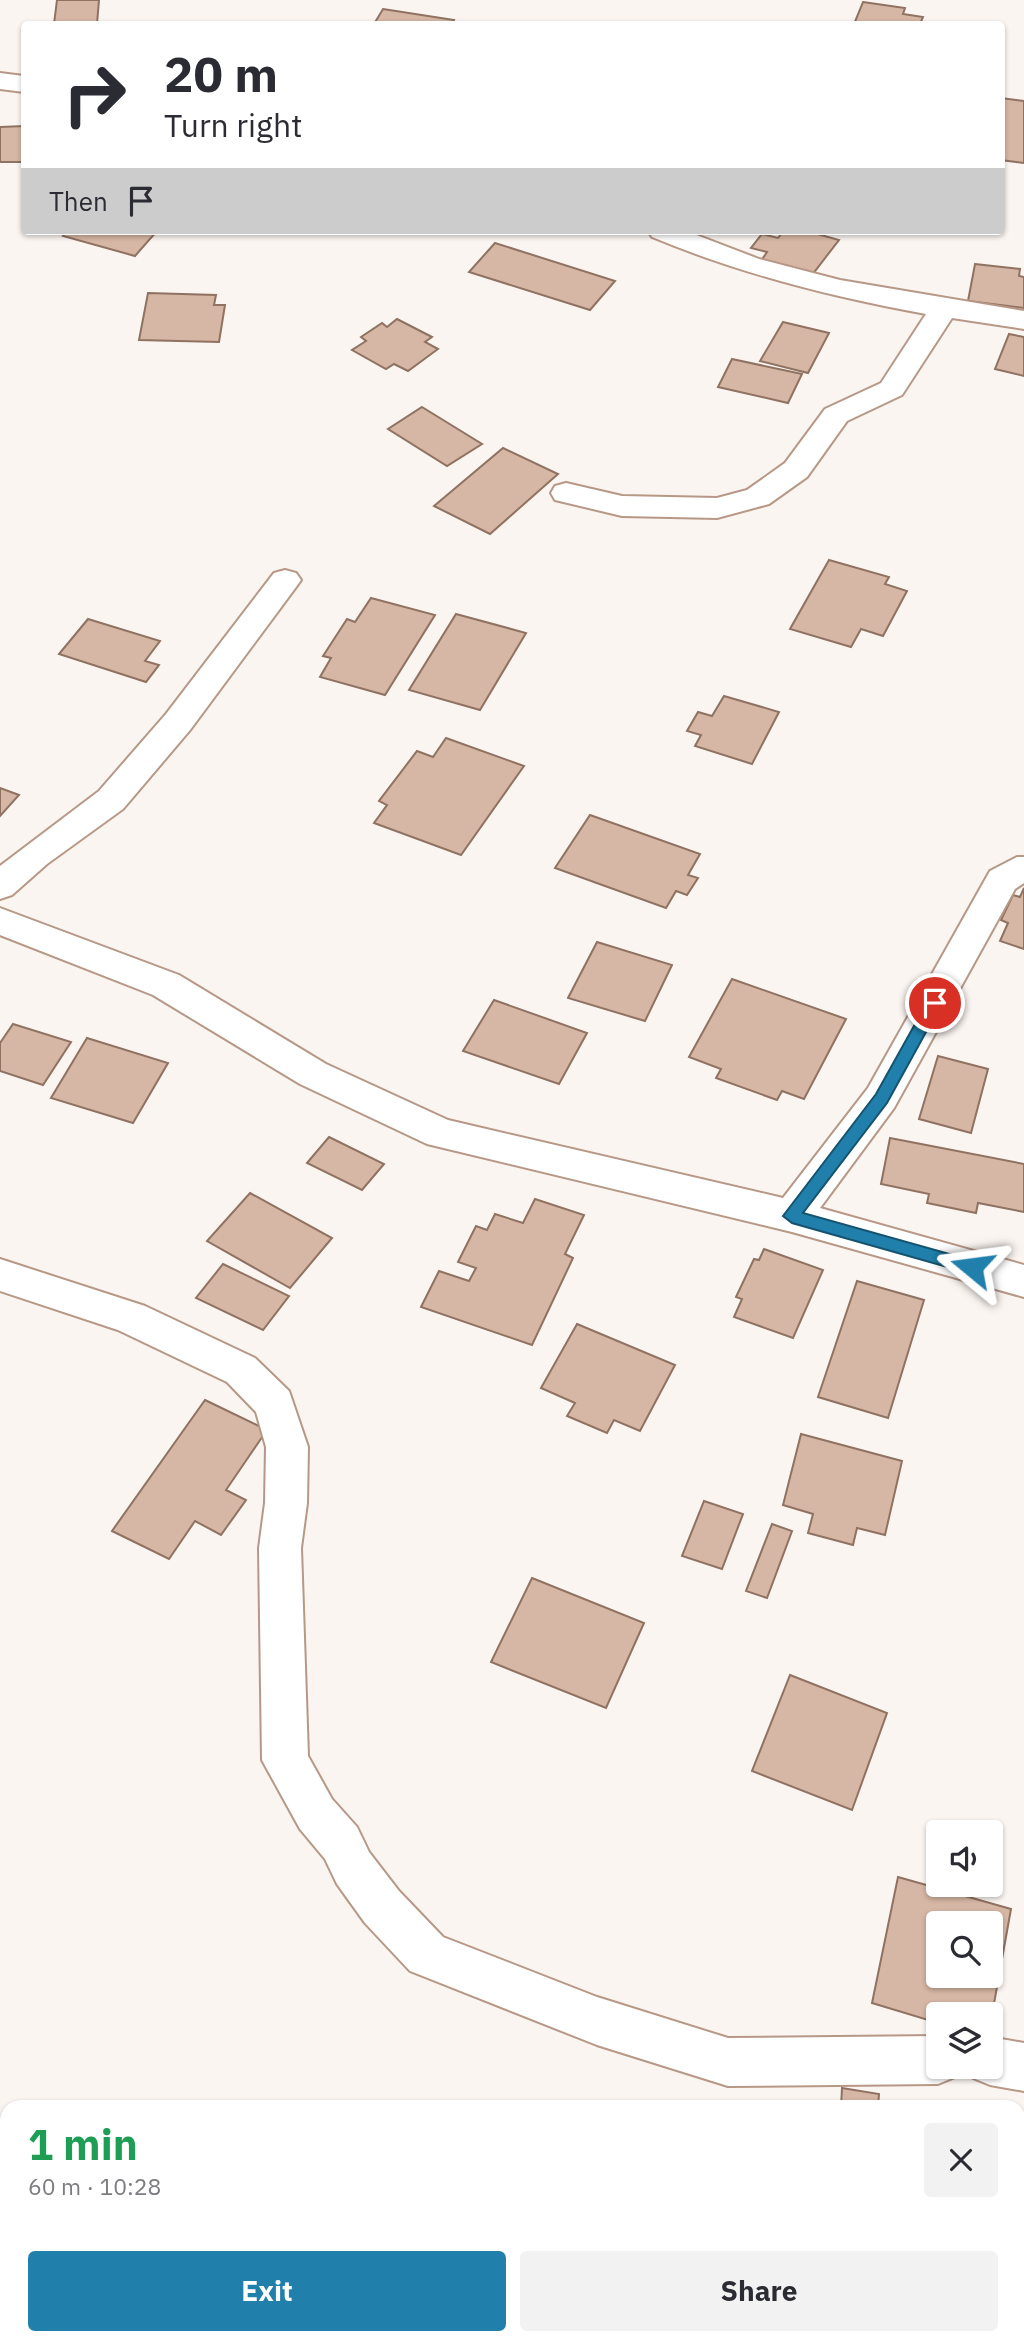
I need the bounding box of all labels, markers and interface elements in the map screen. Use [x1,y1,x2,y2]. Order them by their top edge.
text: 20 m [164,42,278,105]
icon: right [49,49,140,140]
text: Turn right [164,104,302,146]
icon: arrive [122,182,160,220]
text: Then [49,184,108,218]
pin [905,973,965,1033]
icon: arrive [916,984,954,1022]
position arrow [935,1230,1009,1304]
map controls [926,1820,1003,2079]
button: sound [926,1820,1003,1897]
button: search [926,1911,1003,1988]
button: layers [926,2002,1003,2079]
text: 1 min [28,2117,138,2172]
button: close [924,2123,998,2197]
text: 60 m · 10:28 [28,2171,161,2201]
button: Exit [28,2251,506,2331]
button: Share [520,2251,998,2331]

